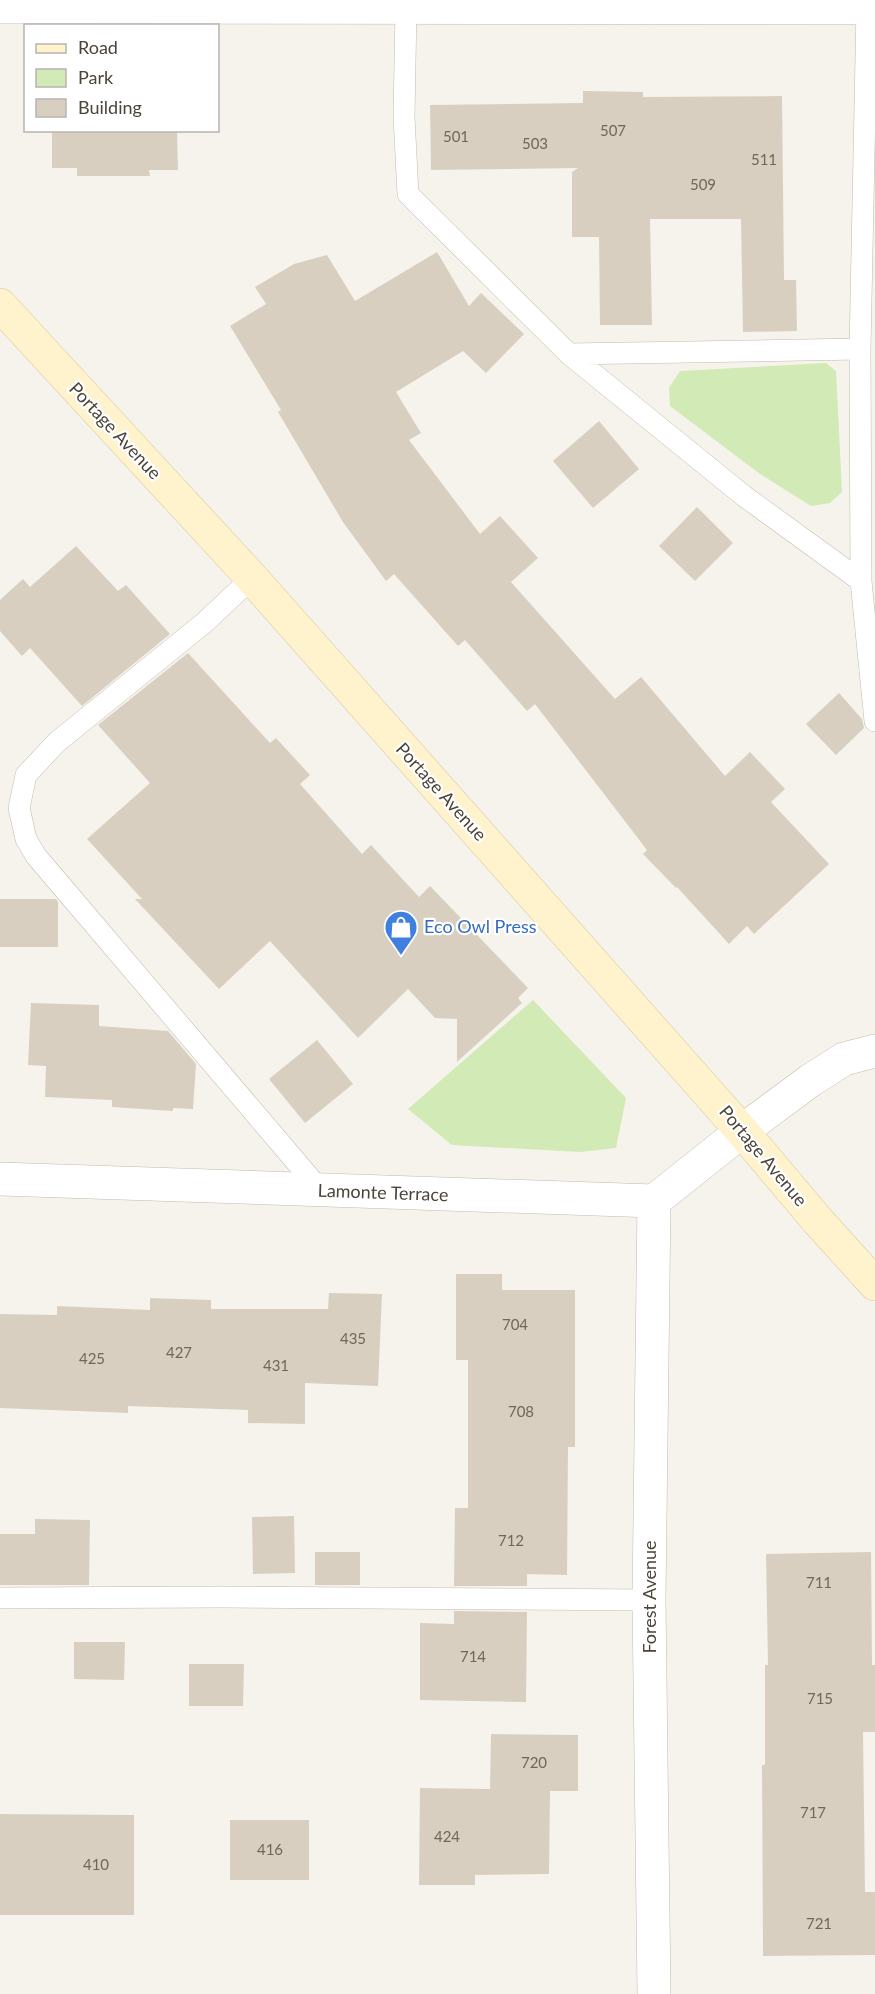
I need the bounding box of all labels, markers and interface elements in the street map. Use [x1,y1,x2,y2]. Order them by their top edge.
legend [24,24,219,132]
text: Road [78,36,118,58]
text: Park [78,66,114,88]
text: Building [78,96,142,118]
house number: 507 [600,121,626,139]
house number: 501 [443,127,469,145]
house number: 503 [522,134,548,152]
house number: 511 [751,150,777,168]
house number: 509 [690,175,716,193]
street label: Portage Avenue [65,377,166,483]
street label: Portage Avenue [392,738,492,845]
shop icon: Eco Owl Press [383,909,419,956]
place label: Eco Owl Press [424,915,537,937]
street label: Portage Avenue [715,1100,812,1210]
street label: Lamonte Terrace [317,1179,449,1205]
house number: 704 [502,1315,528,1333]
house number: 435 [340,1329,366,1347]
house number: 427 [166,1343,192,1361]
house number: 425 [79,1349,105,1367]
house number: 431 [263,1356,289,1374]
house number: 708 [508,1402,534,1420]
house number: 712 [498,1531,524,1549]
street label: Forest Avenue [638,1540,660,1654]
house number: 711 [806,1573,832,1591]
house number: 714 [460,1647,486,1665]
house number: 715 [807,1689,833,1707]
house number: 720 [521,1753,547,1771]
house number: 717 [800,1803,826,1821]
house number: 424 [434,1827,460,1845]
house number: 416 [257,1840,283,1858]
house number: 410 [83,1855,109,1873]
house number: 721 [806,1914,832,1932]

